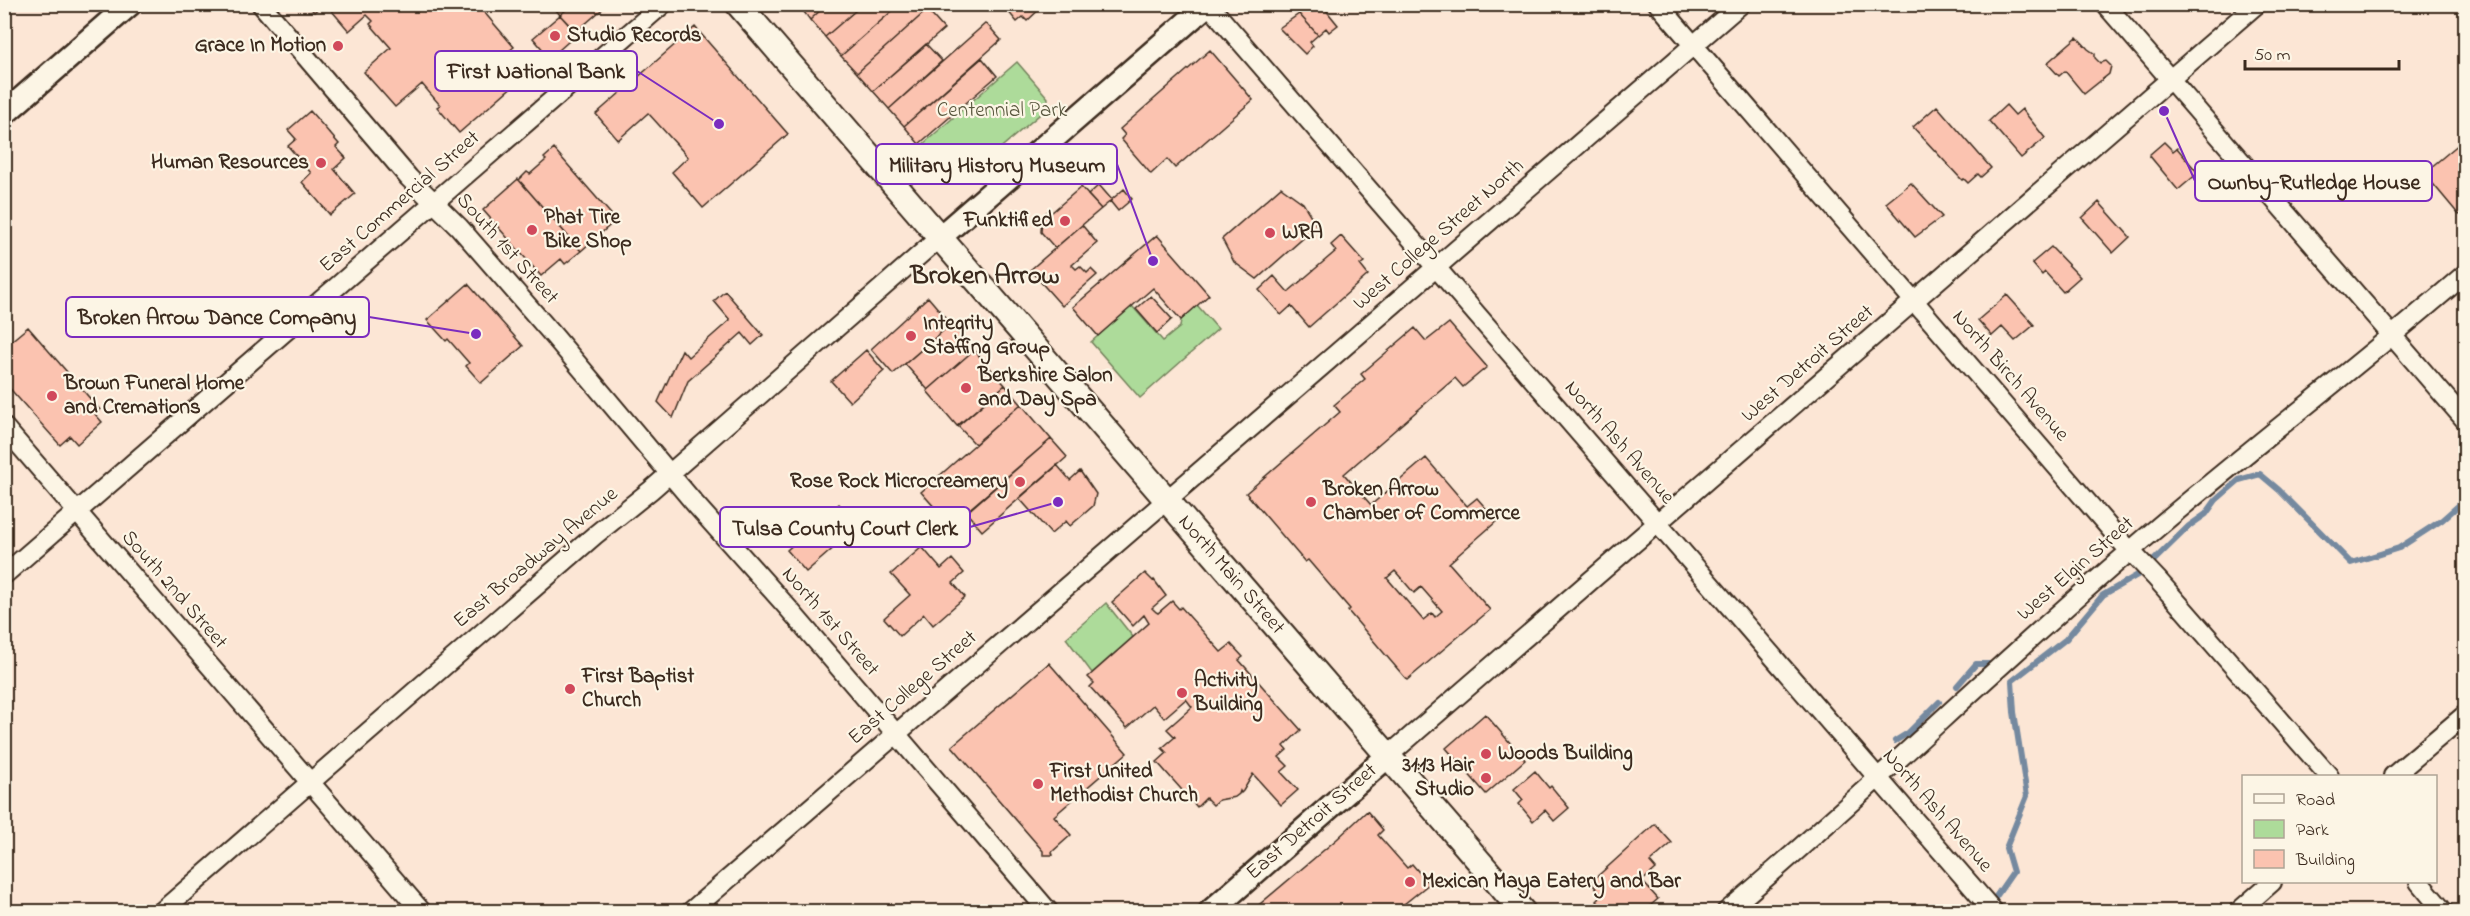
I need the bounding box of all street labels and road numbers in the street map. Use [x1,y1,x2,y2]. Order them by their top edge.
street label: East Commercial Street [313,124,487,280]
street label: West College Street North [1347,152,1532,319]
street label: South 1st Street [449,186,565,312]
street label: West Detroit Street [1735,298,1881,430]
street label: North Birch Avenue [1944,304,2076,449]
street label: North Ash Avenue [1557,374,1682,512]
street label: East Broadway Avenue [447,480,627,637]
street label: North Main Street [1170,508,1292,642]
street label: West Elgin Street [2011,510,2143,630]
street label: South 2nd Street [114,524,234,656]
street label: North 1st Street [774,561,886,683]
street label: East College Street [842,623,985,754]
street label: North Ash Avenue [1875,742,2000,880]
street label: East Detroit Street [1240,756,1384,888]

